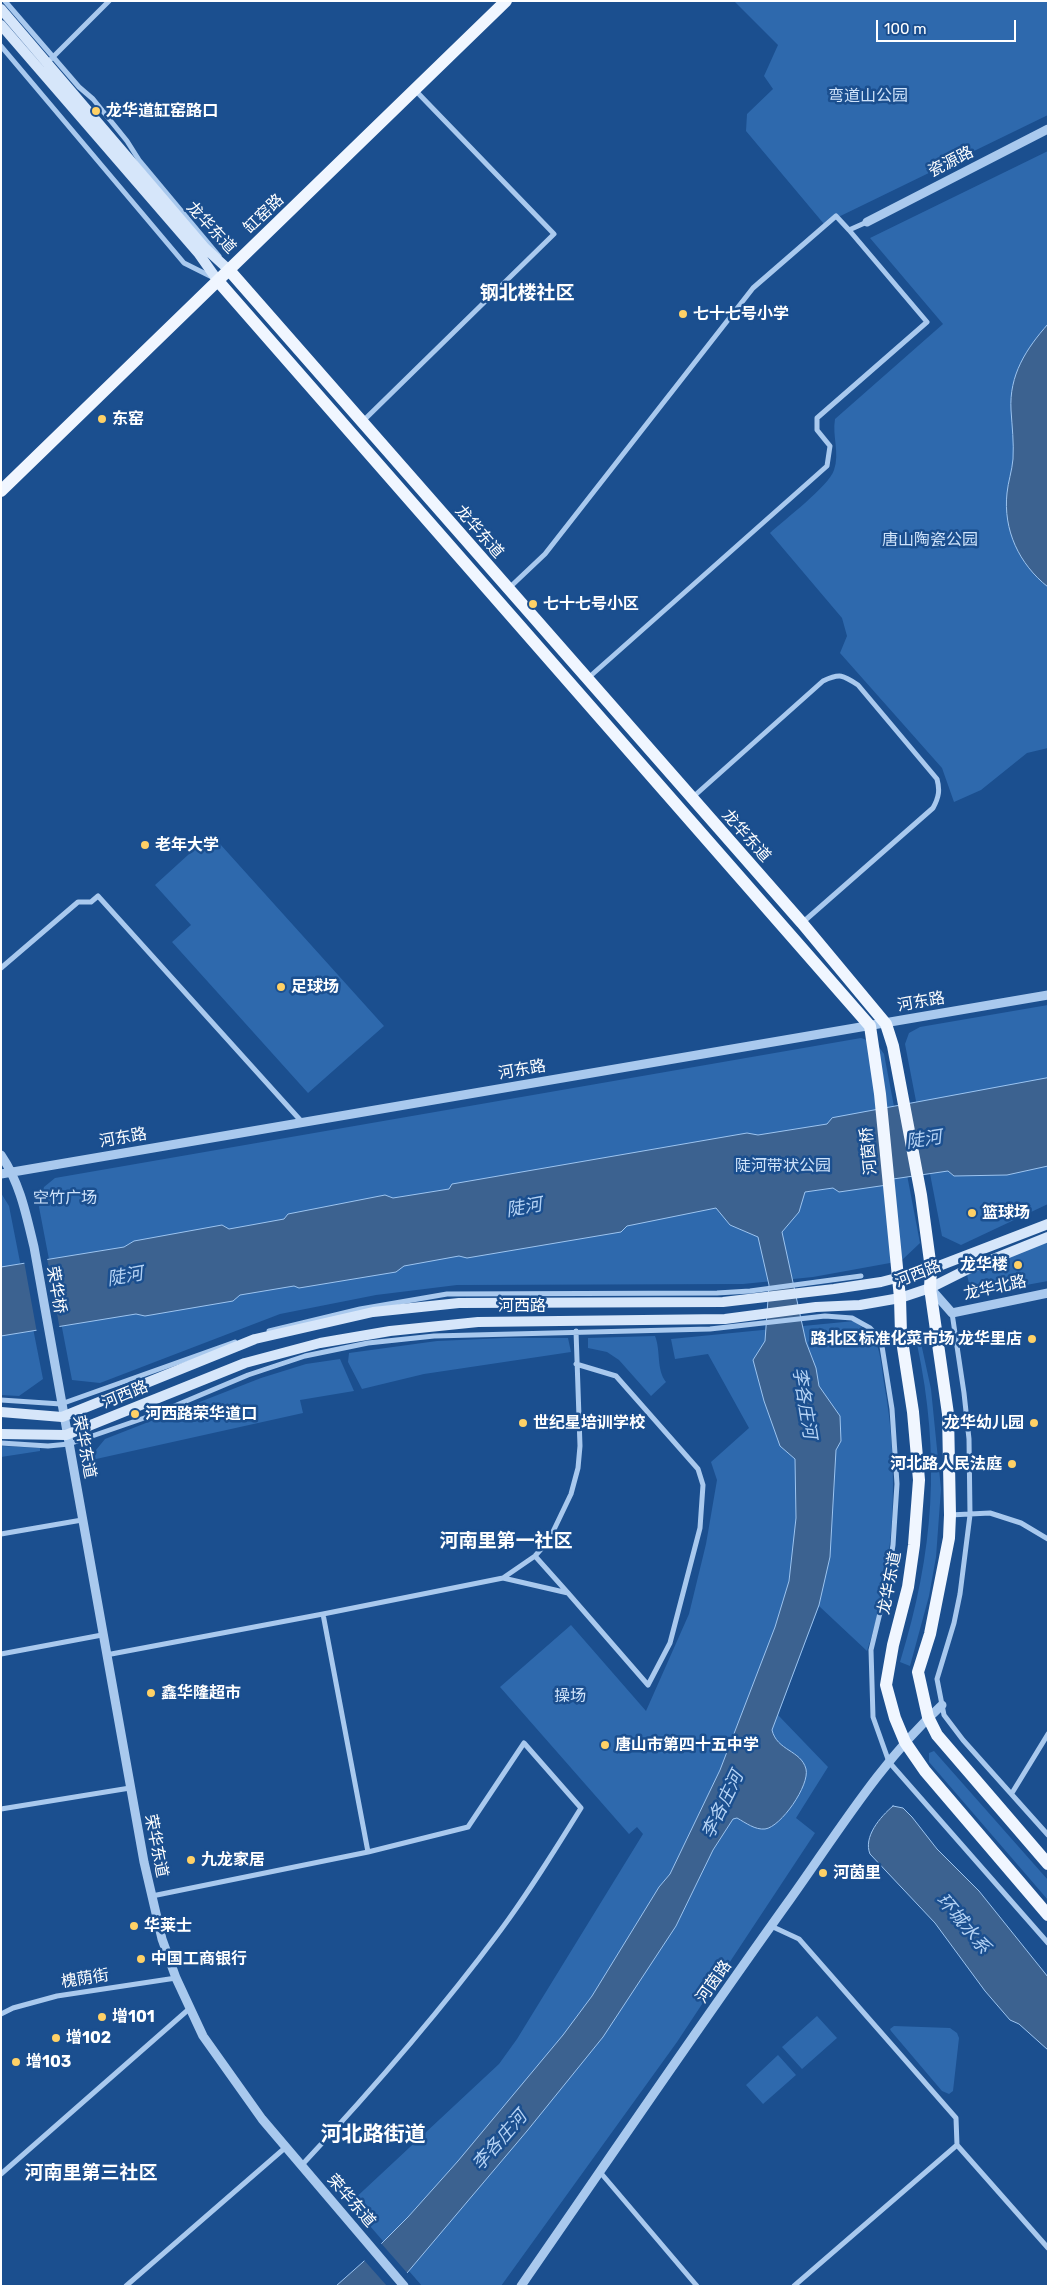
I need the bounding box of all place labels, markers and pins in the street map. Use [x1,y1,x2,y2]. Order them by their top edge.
place label: 龙华道缸窑路口 [106,101,218,121]
marker: 龙华道缸窑路口 [90,105,102,117]
place label: 七十七号小学 [693,304,789,324]
marker: 七十七号小学 [677,308,689,320]
place label: 东窑 [112,409,144,429]
marker: 东窑 [96,413,108,425]
place label: 七十七号小区 [543,594,639,614]
marker: 七十七号小区 [527,598,539,610]
place label: 老年大学 [155,835,219,855]
marker: 老年大学 [139,839,151,851]
place label: 足球场 [291,977,339,997]
marker: 足球场 [275,981,287,993]
place label: 篮球场 [982,1203,1030,1223]
marker: 篮球场 [966,1207,978,1219]
place label: 龙华楼 [960,1255,1008,1275]
marker: 龙华楼 [1012,1259,1024,1271]
place label: 路北区标准化菜市场 龙华里店 [811,1329,1022,1349]
marker: 路北区标准化菜市场 龙华里店 [1026,1333,1038,1345]
place label: 河西路荣华道口 [145,1404,257,1424]
marker: 河西路荣华道口 [129,1408,141,1420]
place label: 世纪星培训学校 [533,1413,645,1433]
place label: 龙华幼儿园 [944,1413,1024,1433]
marker: 世纪星培训学校 [517,1417,529,1429]
marker: 龙华幼儿园 [1028,1417,1040,1429]
place label: 河北路人民法庭 [890,1454,1002,1474]
marker: 河北路人民法庭 [1006,1458,1018,1470]
place label: 鑫华隆超市 [161,1683,241,1703]
marker: 鑫华隆超市 [145,1687,157,1699]
place label: 唐山市第四十五中学 [615,1735,759,1755]
marker: 唐山市第四十五中学 [599,1739,611,1751]
place label: 九龙家居 [201,1850,265,1870]
marker: 九龙家居 [185,1854,197,1866]
place label: 河茵里 [833,1863,881,1883]
marker: 河茵里 [817,1867,829,1879]
place label: 华莱士 [144,1916,192,1936]
marker: 华莱士 [128,1920,140,1932]
place label: 中国工商银行 [151,1949,247,1969]
marker: 中国工商银行 [135,1953,147,1965]
place label: 增101 [112,2007,155,2027]
marker: 增101 [96,2011,108,2023]
place label: 增102 [66,2028,111,2048]
marker: 增102 [50,2032,62,2044]
place label: 增103 [26,2052,71,2072]
marker: 增103 [10,2056,22,2068]

